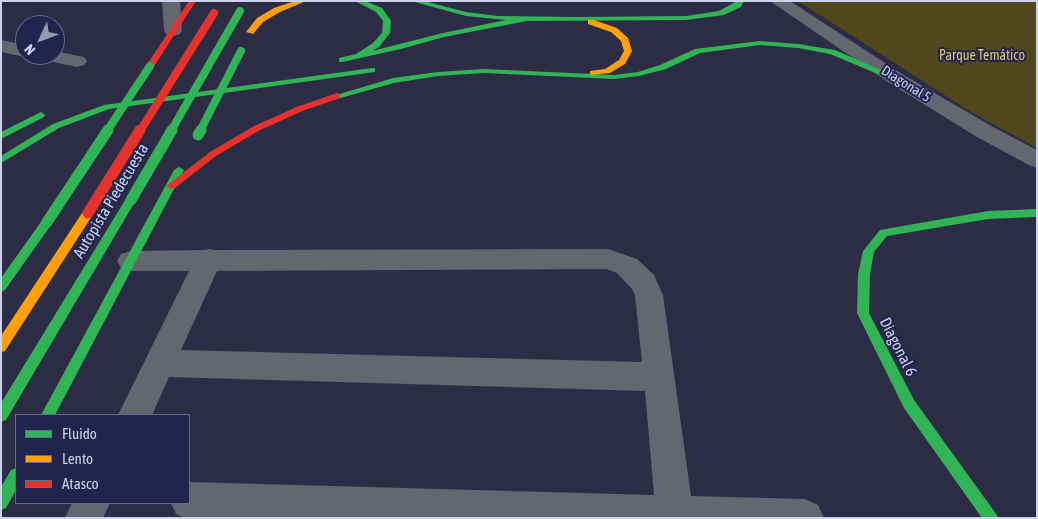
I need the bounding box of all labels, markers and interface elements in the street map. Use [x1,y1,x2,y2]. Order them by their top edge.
north arrow [15,15,65,65]
text: N [21,41,38,58]
park label: Parque Temático [939,48,1025,64]
street label: Diagonal 5 [878,62,934,106]
street label: Autopista Piedecuesta [69,140,153,262]
street label: Diagonal 6 [875,314,921,380]
legend [15,414,190,504]
text: Fluido [62,425,97,442]
text: Lento [62,450,93,467]
text: Atasco [62,475,99,492]

